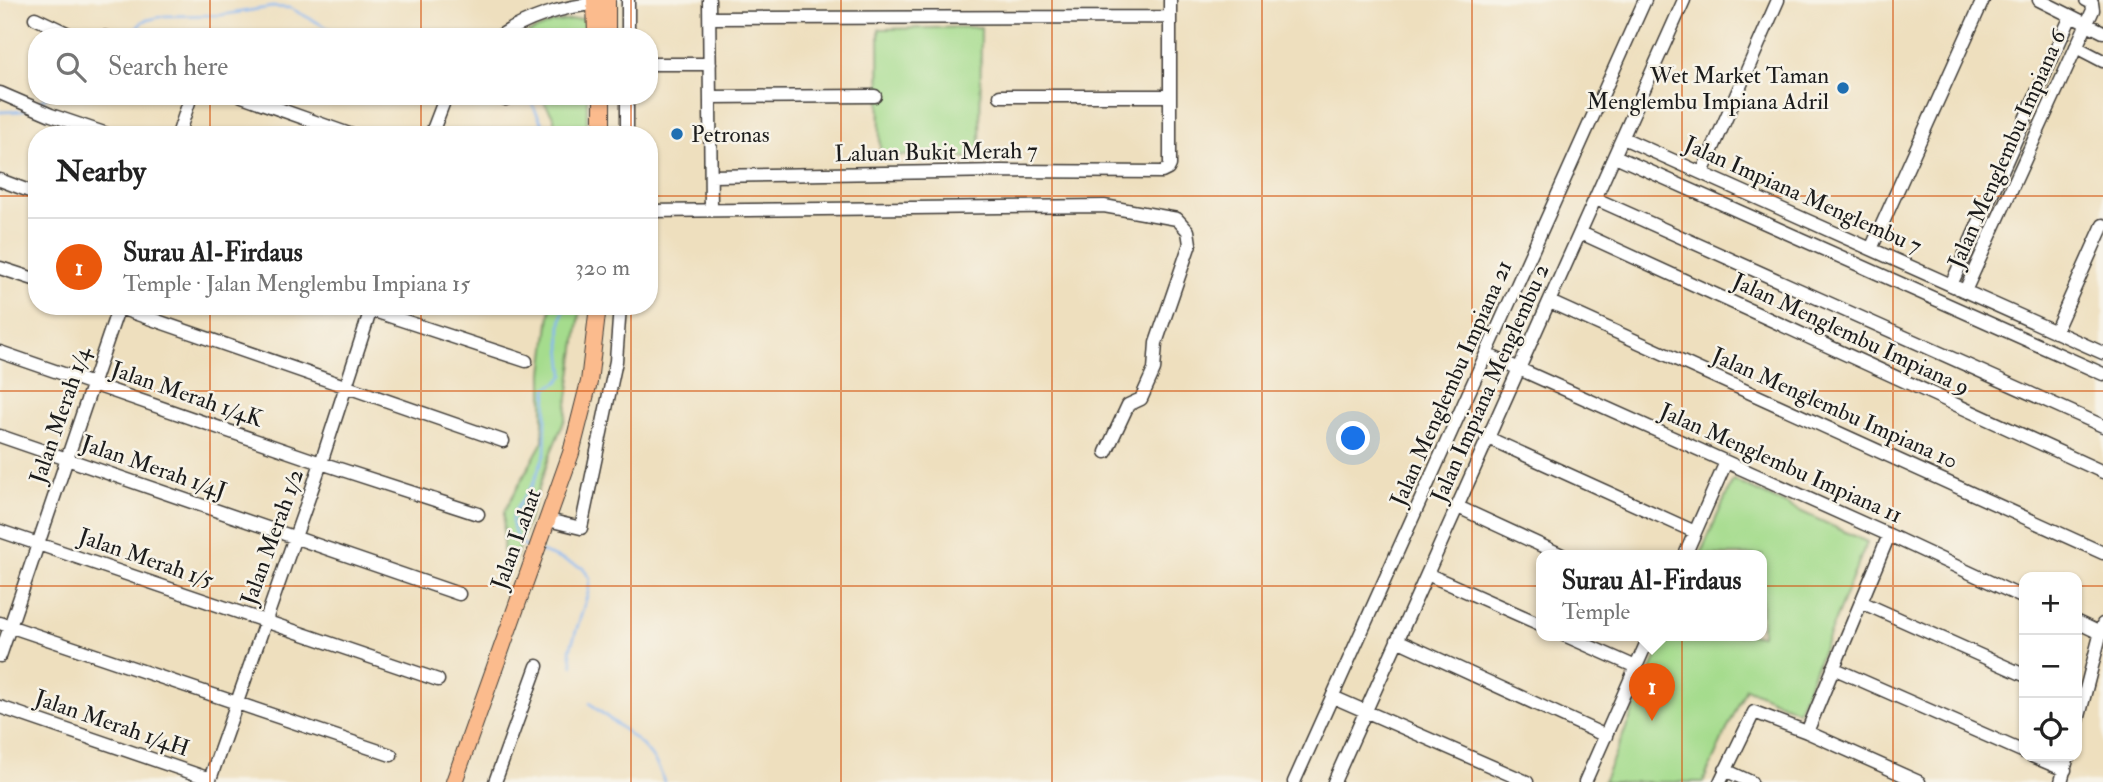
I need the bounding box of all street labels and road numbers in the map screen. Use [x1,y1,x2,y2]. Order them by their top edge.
street label: Jalan Menglembu Impiana 6 [1941,24,2074,274]
street label: Jalan Impiana Menglembu 7 [1678,129,1927,262]
street label: Laluan Bukit Merah 7 [834,136,1038,168]
street label: Jalan Menglembu Impiana 21 [1383,255,1519,512]
street label: Jalan Impiana Menglembu 2 [1424,259,1557,508]
street label: Jalan Menglembu Impiana 9 [1727,266,1974,403]
street label: Jalan Menglembu Impiana 10 [1706,340,1963,476]
street label: Jalan Merah 1/4 [23,341,97,488]
street label: Jalan Merah 1/4K [106,354,268,434]
street label: Jalan Menglembu Impiana 11 [1654,396,1907,531]
street label: Jalan Merah 1/4J [76,428,231,505]
street label: Jalan Merah 1/2 [234,465,310,610]
street label: Jalan Lahat [484,485,548,594]
street label: Jalan Merah 1/5 [74,521,217,595]
street label: Jalan Merah 1/4H [30,683,193,763]

